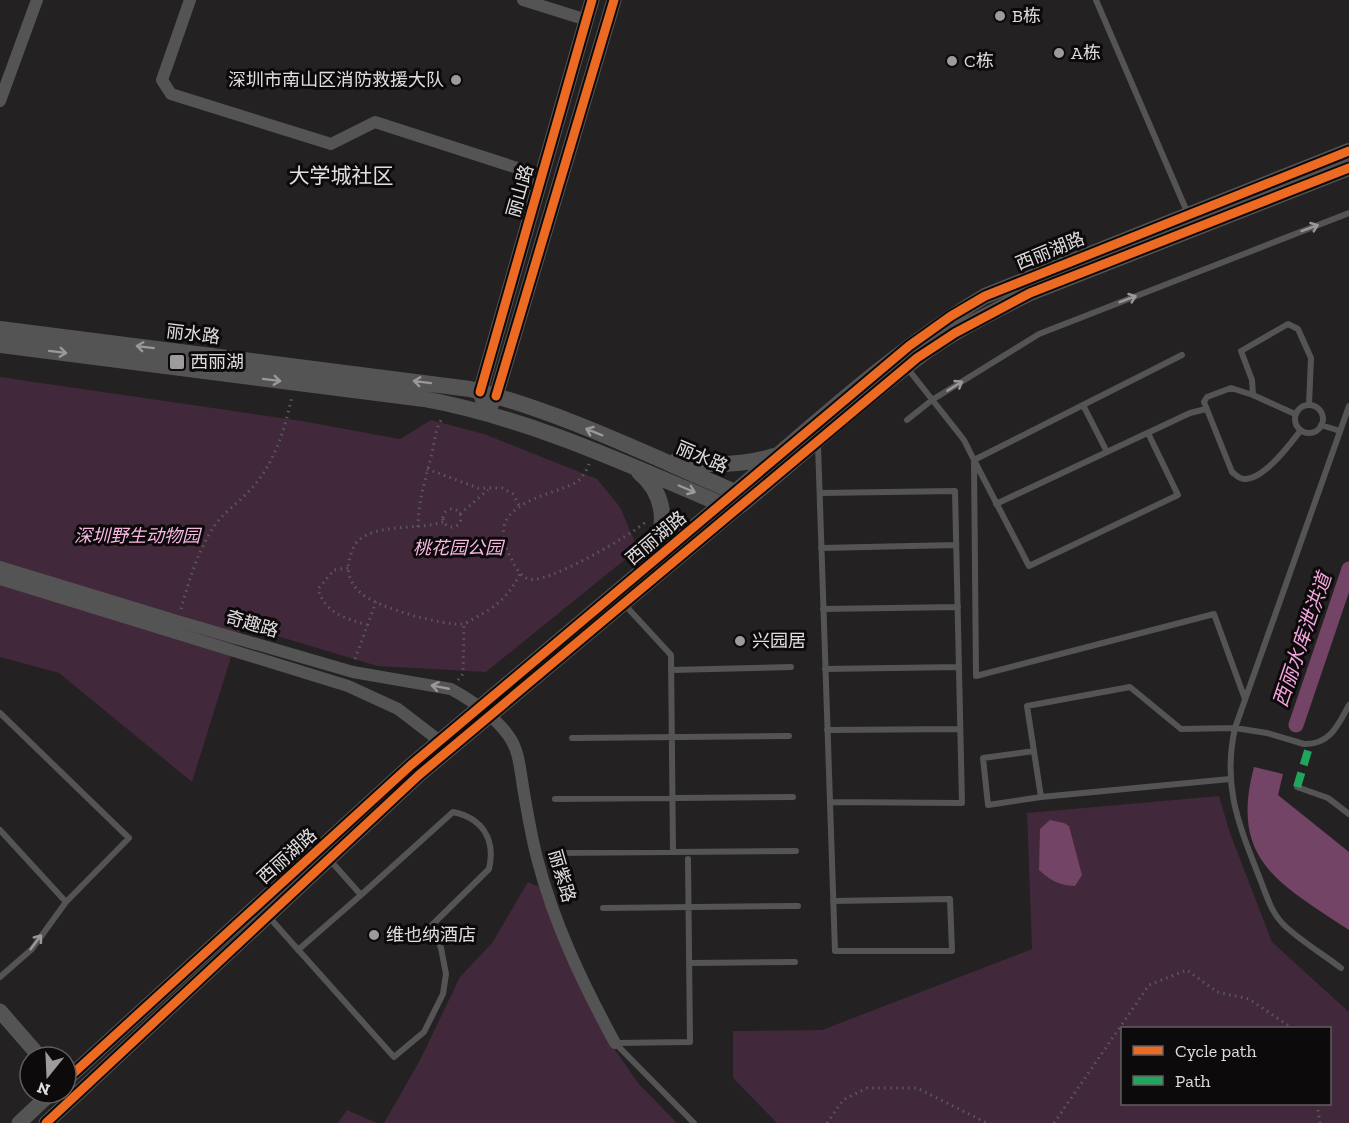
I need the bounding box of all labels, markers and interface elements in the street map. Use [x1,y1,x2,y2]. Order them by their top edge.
place label: B栋 [1012,5,1041,27]
marker: B栋 [993,9,1007,23]
place label: A栋 [1071,42,1101,64]
marker: A栋 [1052,46,1066,60]
place label: C栋 [964,50,994,72]
marker: C栋 [945,54,959,68]
place label: 深圳市南山区消防救援大队 [228,69,444,91]
marker: 深圳市南山区消防救援大队 [449,73,463,87]
street label: 丽山路 [502,162,538,220]
district label: 大学城社区 [289,163,394,188]
one-way arrow [1300,222,1319,233]
street label: 西丽湖路 [1013,227,1087,275]
one-way arrow [1119,293,1137,304]
street label: 丽水路 [165,320,221,348]
one-way arrow [136,342,156,353]
one-way arrow [48,347,67,358]
place label: 西丽湖 [190,351,244,373]
marker: 西丽湖 [168,353,186,371]
one-way arrow [262,374,282,385]
one-way arrow [413,376,433,387]
one-way arrow [946,380,963,392]
one-way arrow [585,426,604,437]
street label: 丽水路 [673,436,731,478]
one-way arrow [677,484,696,495]
street label: 西丽湖路 [621,506,691,570]
park label: 深圳野生动物园 [74,525,203,547]
park label: 桃花园公园 [413,537,506,559]
water label: 西丽水库泄洪道 [1268,567,1337,710]
street label: 奇趣路 [223,606,281,642]
place label: 兴园居 [752,630,806,652]
marker: 兴园居 [733,634,747,648]
one-way arrow [431,681,450,692]
street label: 西丽湖路 [253,824,321,888]
street label: 丽紫路 [544,847,580,905]
place label: 维也纳酒店 [386,924,476,946]
marker: 维也纳酒店 [367,928,381,942]
one-way arrow [30,935,43,951]
legend [1121,1027,1331,1105]
text: Cycle path [1175,1040,1257,1062]
north arrow [18,1045,78,1105]
text: Path [1175,1070,1211,1092]
text: N [35,1078,52,1100]

